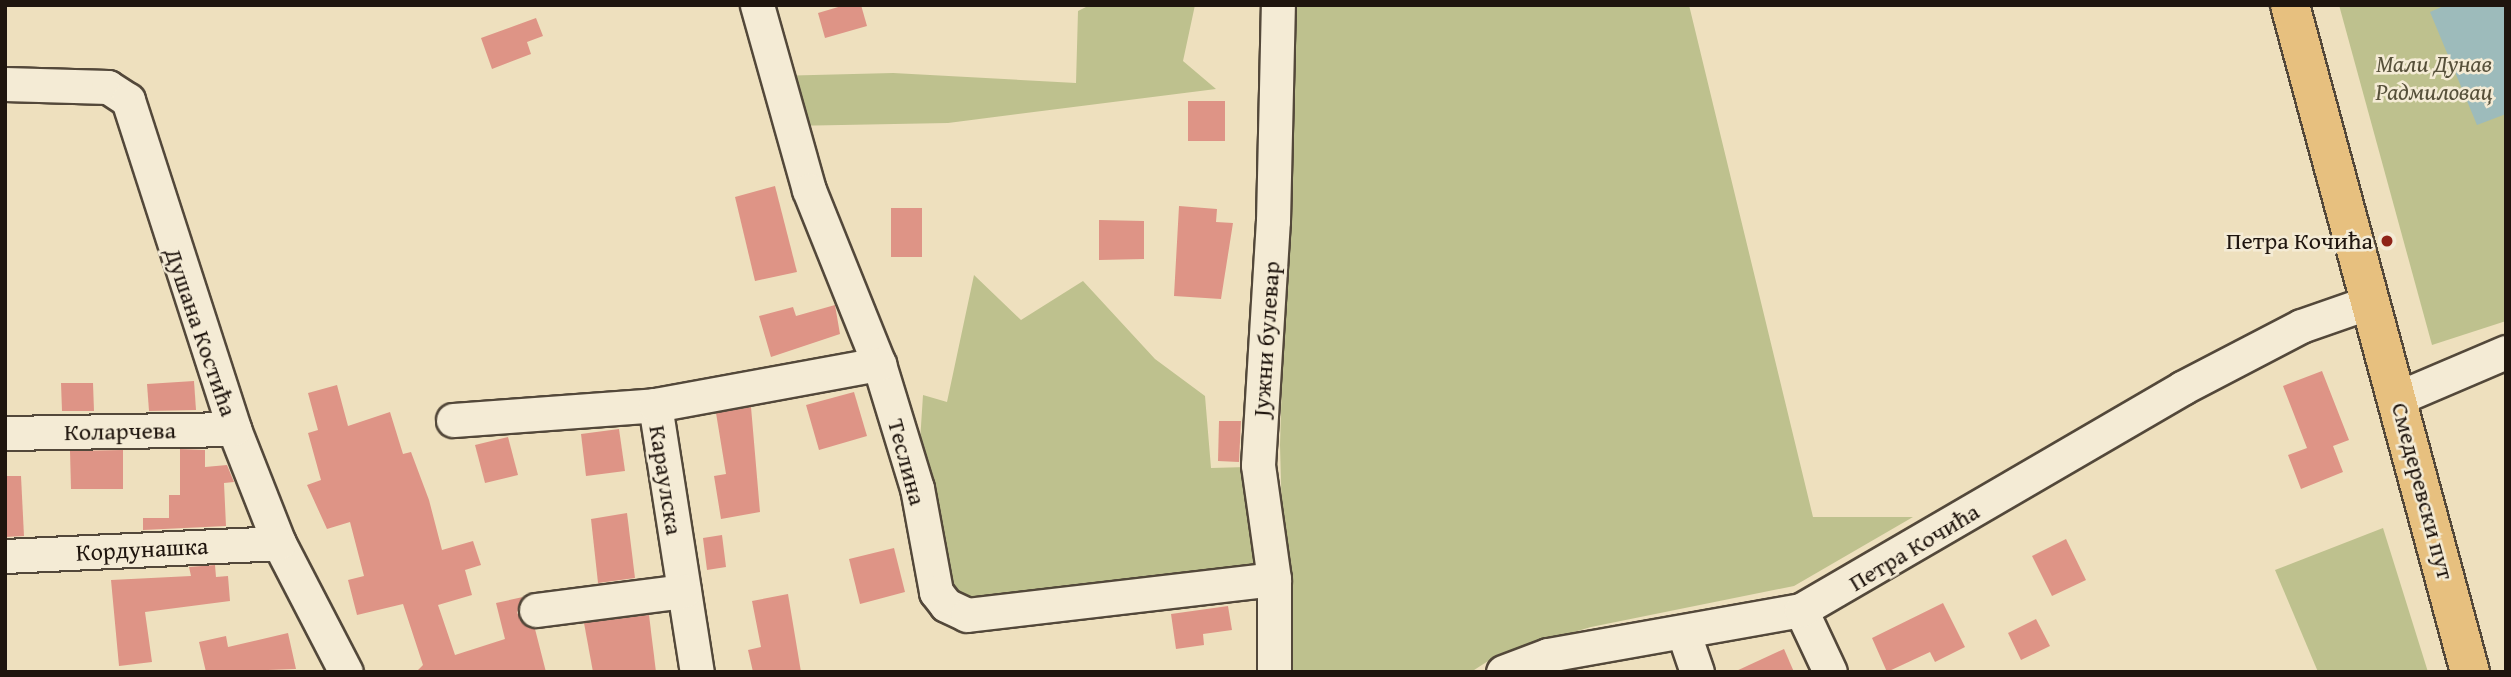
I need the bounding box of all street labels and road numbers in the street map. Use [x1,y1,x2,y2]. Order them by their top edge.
street label: Душана Костића [159,244,243,420]
street label: Јужни булевар [1246,260,1286,418]
street label: Смедеревски пут [2386,399,2460,583]
street label: Коларчева [64,416,176,446]
street label: Теслина [882,416,932,508]
street label: Караулска [643,423,689,537]
street label: Петра Кочића [1844,497,1984,597]
street label: Кордунашка [75,531,209,567]

